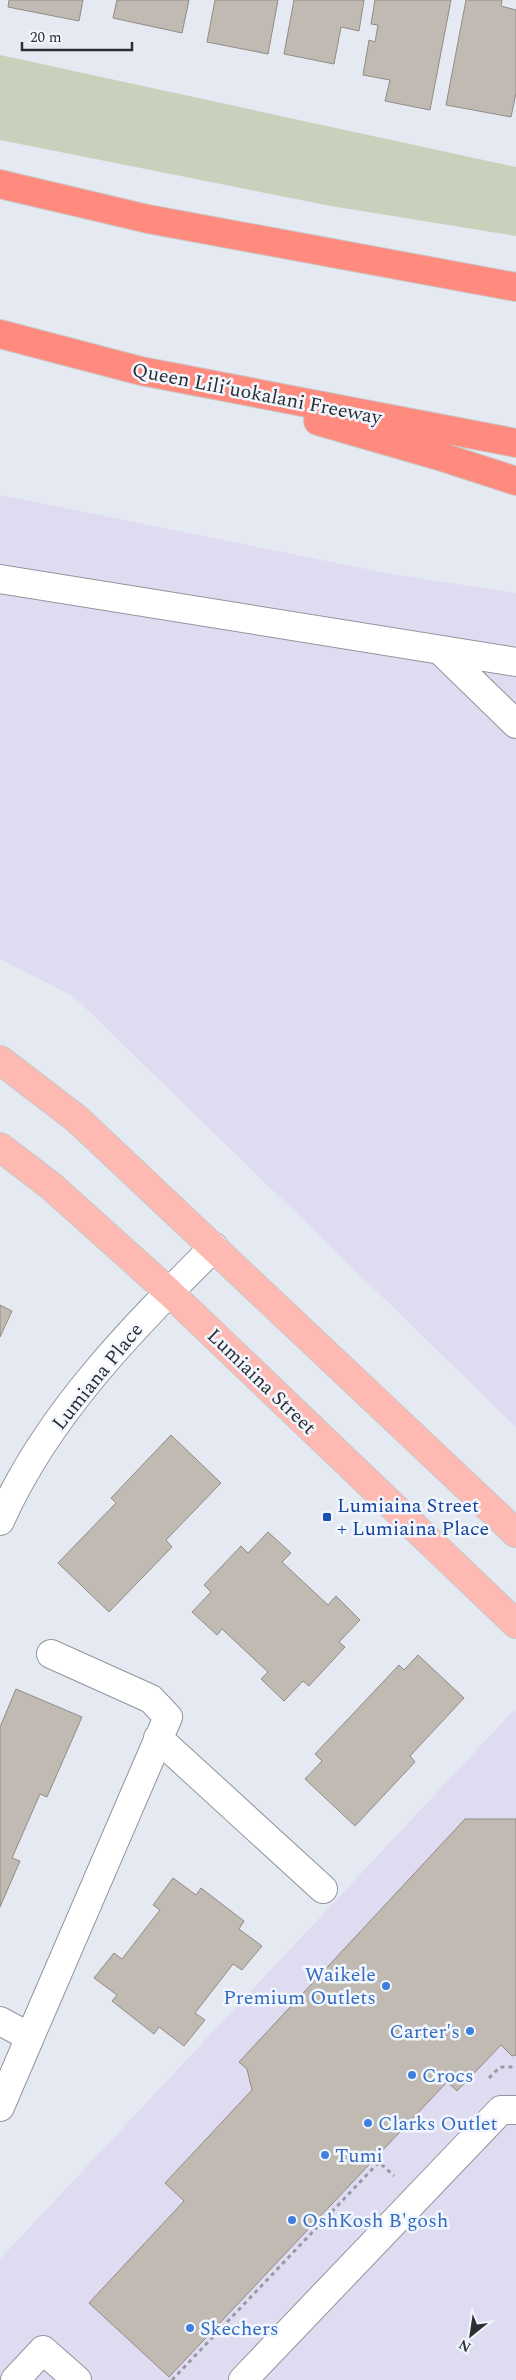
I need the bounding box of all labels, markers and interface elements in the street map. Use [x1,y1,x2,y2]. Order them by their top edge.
scale bar [22,20,132,52]
text: 20 m [30,26,62,49]
street label: Queen Liliʻuokalani Freeway [129,355,386,433]
street label: Lumiana Place [45,1316,151,1437]
street label: Lumiaina Street [200,1322,323,1442]
place label: Lumiaina Street + Lumiaina Place [337,1491,489,1544]
marker: Lumiaina Street + Lumiaina Place [321,1511,333,1523]
place label: Waikele Premium Outlets [223,1960,376,2013]
marker: Waikele Premium Outlets [380,1980,392,1992]
place label: Carter's [389,2017,460,2047]
marker: Carter's [464,2025,476,2037]
place label: Crocs [422,2061,474,2091]
marker: Crocs [406,2069,418,2081]
place label: Clarks Outlet [378,2109,498,2139]
marker: Clarks Outlet [362,2117,374,2129]
place label: Tumi [335,2141,383,2171]
marker: Tumi [319,2149,331,2161]
place label: OshKosh B'gosh [302,2206,448,2236]
marker: OshKosh B'gosh [286,2214,298,2226]
north arrow [446,2310,496,2360]
place label: Skechers [200,2314,279,2344]
marker: Skechers [184,2322,196,2334]
text: N [455,2334,475,2358]

